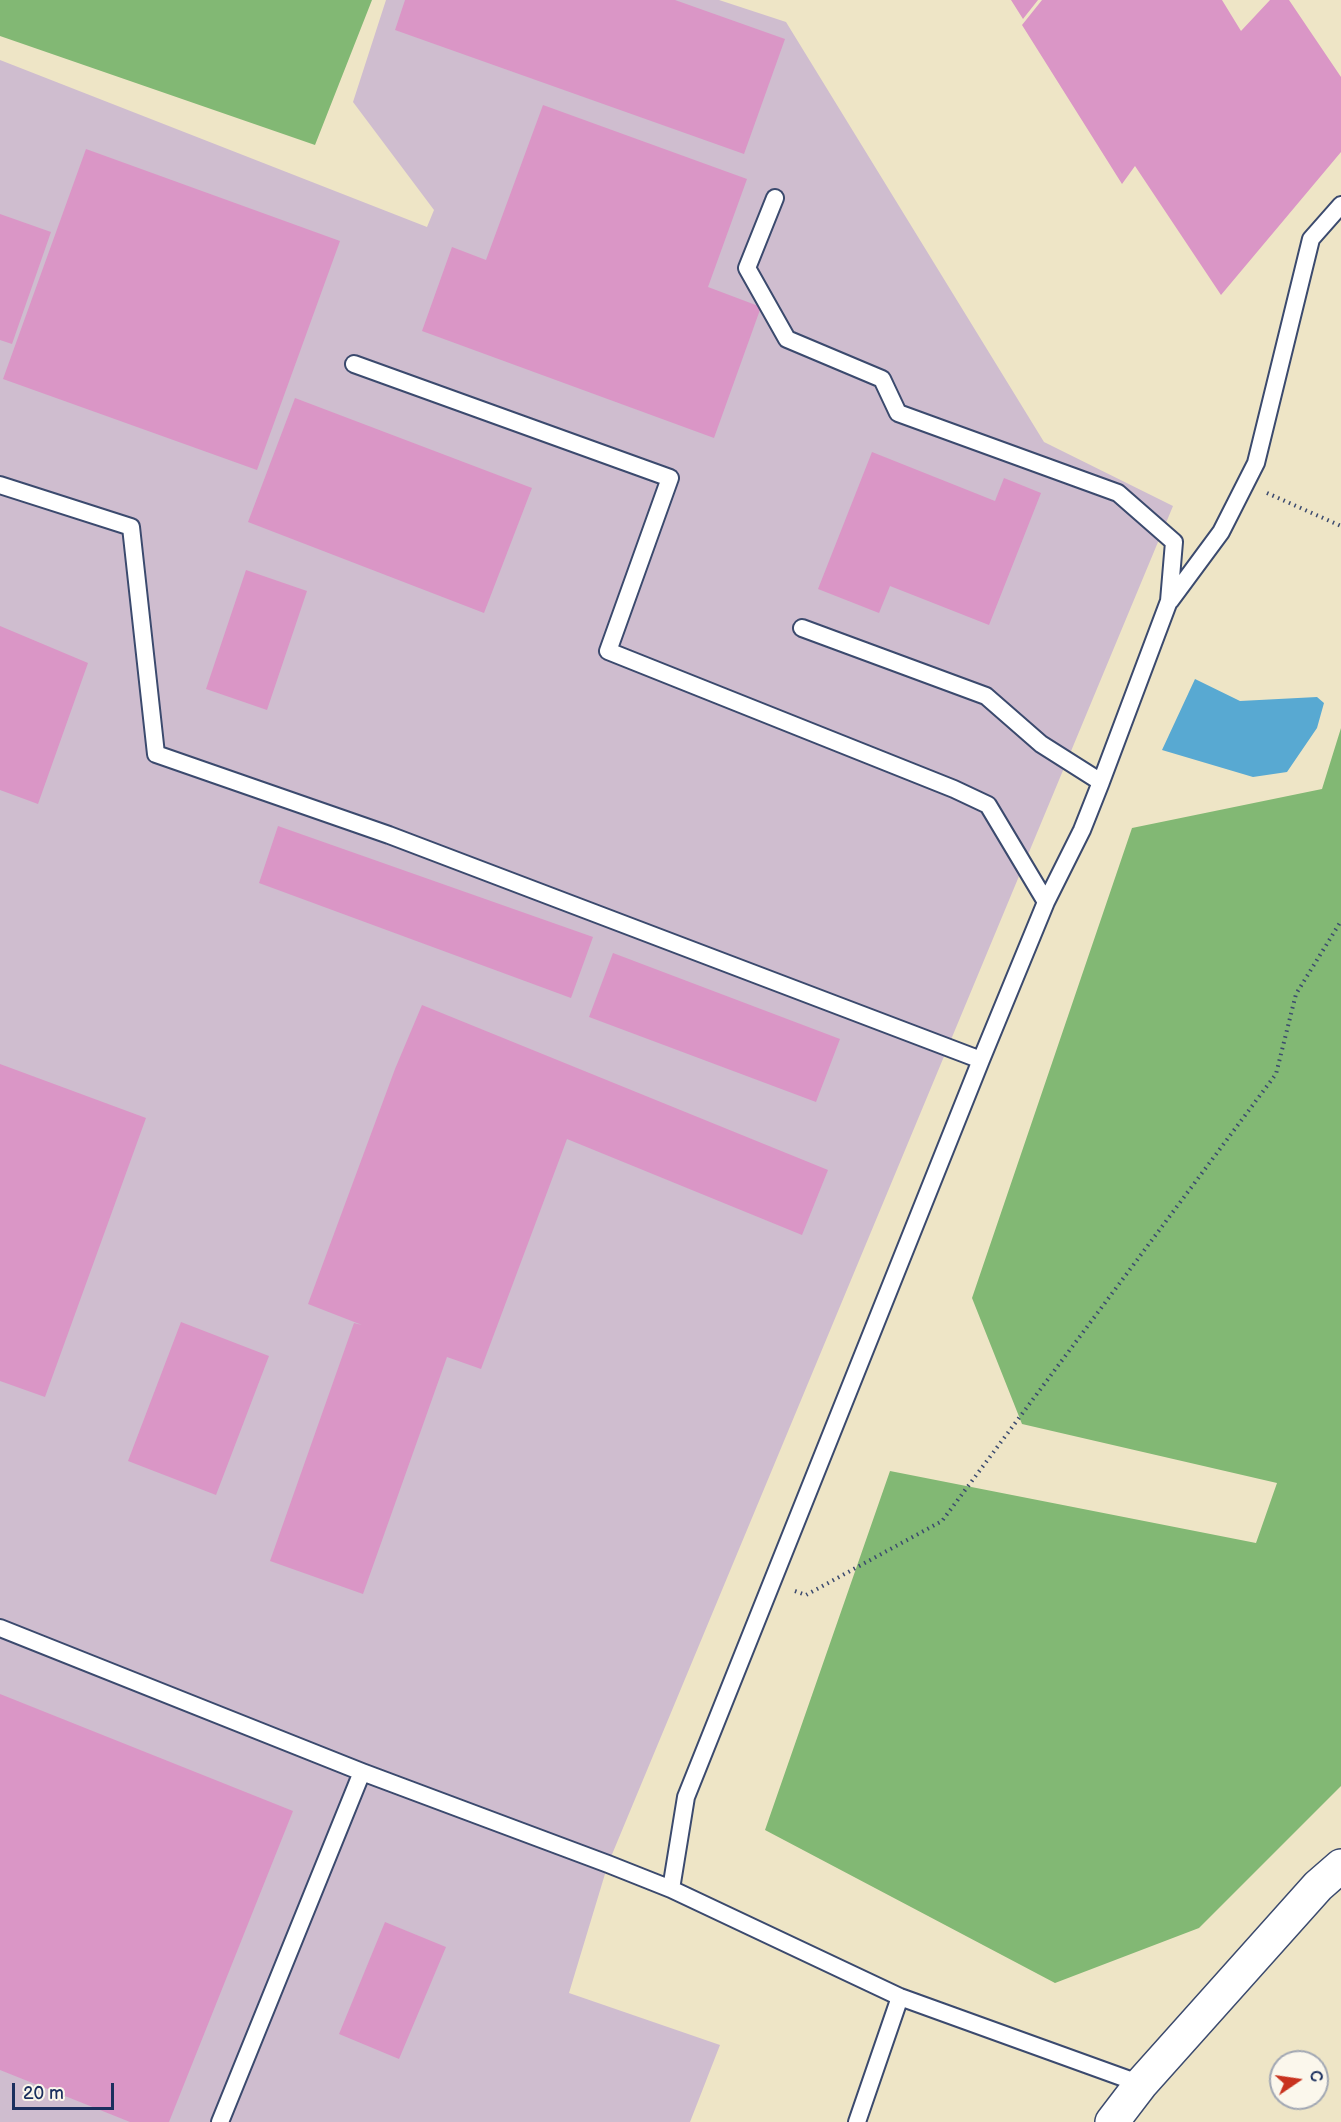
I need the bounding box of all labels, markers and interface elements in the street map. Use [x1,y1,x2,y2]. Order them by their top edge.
north arrow [1269,2050,1329,2110]
text: С [1305,2069,1326,2084]
scale bar [15,2071,117,2109]
text: 20 m [23,2083,64,2104]

